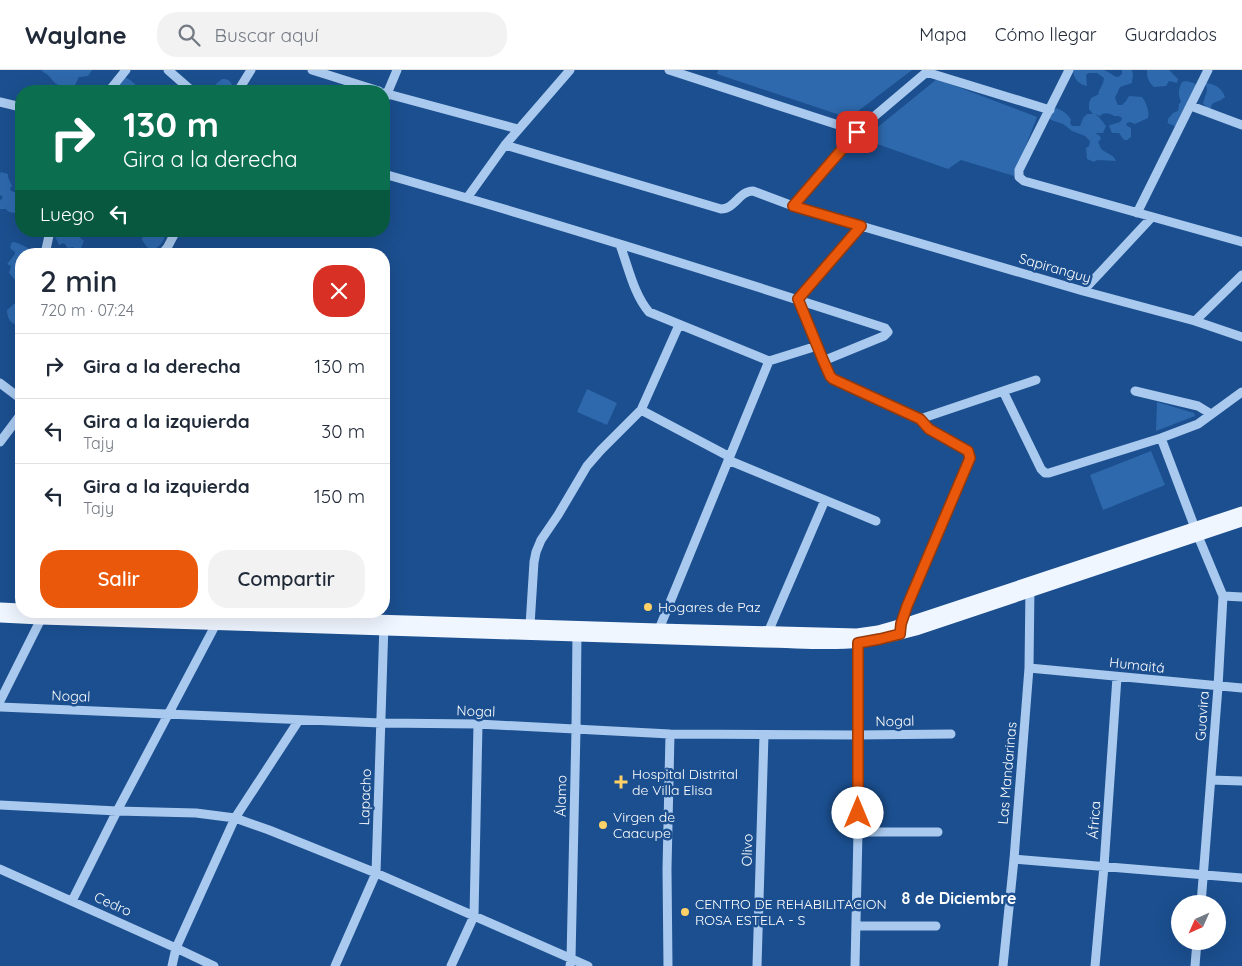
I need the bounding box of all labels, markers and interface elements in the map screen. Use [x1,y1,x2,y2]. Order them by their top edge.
search box [157,12,507,57]
text: Waylane [25,20,127,50]
icon: search [175,21,203,49]
text: Buscar aquí [215,23,318,47]
text: Mapa [919,23,967,46]
text: Cómo llegar [995,23,1097,46]
text: Guardados [1125,23,1217,46]
text: 130 m [123,102,219,146]
icon: right [40,105,105,170]
pin [836,111,878,153]
icon: arrive [843,118,871,146]
text: Gira a la derecha [123,145,298,173]
icon: left [105,200,133,228]
text: Luego [40,202,95,226]
street label: Sapiranguy [1017,249,1093,287]
text: 2 min [40,262,117,300]
button: close [313,265,365,317]
text: 720 m · 07:24 [40,300,134,320]
icon: right [40,352,68,380]
text: Gira a la derecha [83,354,241,378]
text: 130 m [314,354,365,378]
text: Gira a la izquierda [83,409,250,433]
icon: left [40,417,68,445]
text: 30 m [321,419,365,443]
text: Tajy [83,433,114,453]
text: Gira a la izquierda [83,474,250,498]
icon: left [40,482,68,510]
text: 150 m [314,484,365,508]
text: Tajy [83,498,114,518]
button: Salir [40,550,198,608]
button: Compartir [208,550,365,608]
place label: Hogares de Paz [658,598,761,616]
marker: Hogares de Paz [642,601,654,613]
street label: Humaitá [1108,653,1166,677]
street label: Nogal [51,686,91,706]
street label: Guavira [1191,690,1213,742]
street label: Nogal [456,701,496,721]
street label: Nogal [875,712,915,730]
street label: Las Mandarinas [994,721,1020,825]
place label: Hospital Distrital de Villa Elisa [632,765,738,799]
street label: Lapacho [355,768,375,826]
street label: Álamo [552,775,570,817]
marker: Hospital Distrital de Villa Elisa [614,775,628,789]
position arrow [831,786,883,838]
street label: África [1084,800,1104,840]
place label: Virgen de Caacupe [613,808,675,842]
marker: Virgen de Caacupe [597,819,609,831]
street label: Olivo [737,833,757,867]
street label: Cedro [91,888,135,920]
district label: 8 de Diciembre [902,888,1016,908]
place label: CENTRO DE REHABILITACION ROSA ESTELA - S [695,895,887,929]
north arrow [1171,895,1226,950]
map controls [1171,895,1226,950]
marker: CENTRO DE REHABILITACION ROSA ESTELA - S [679,906,691,918]

